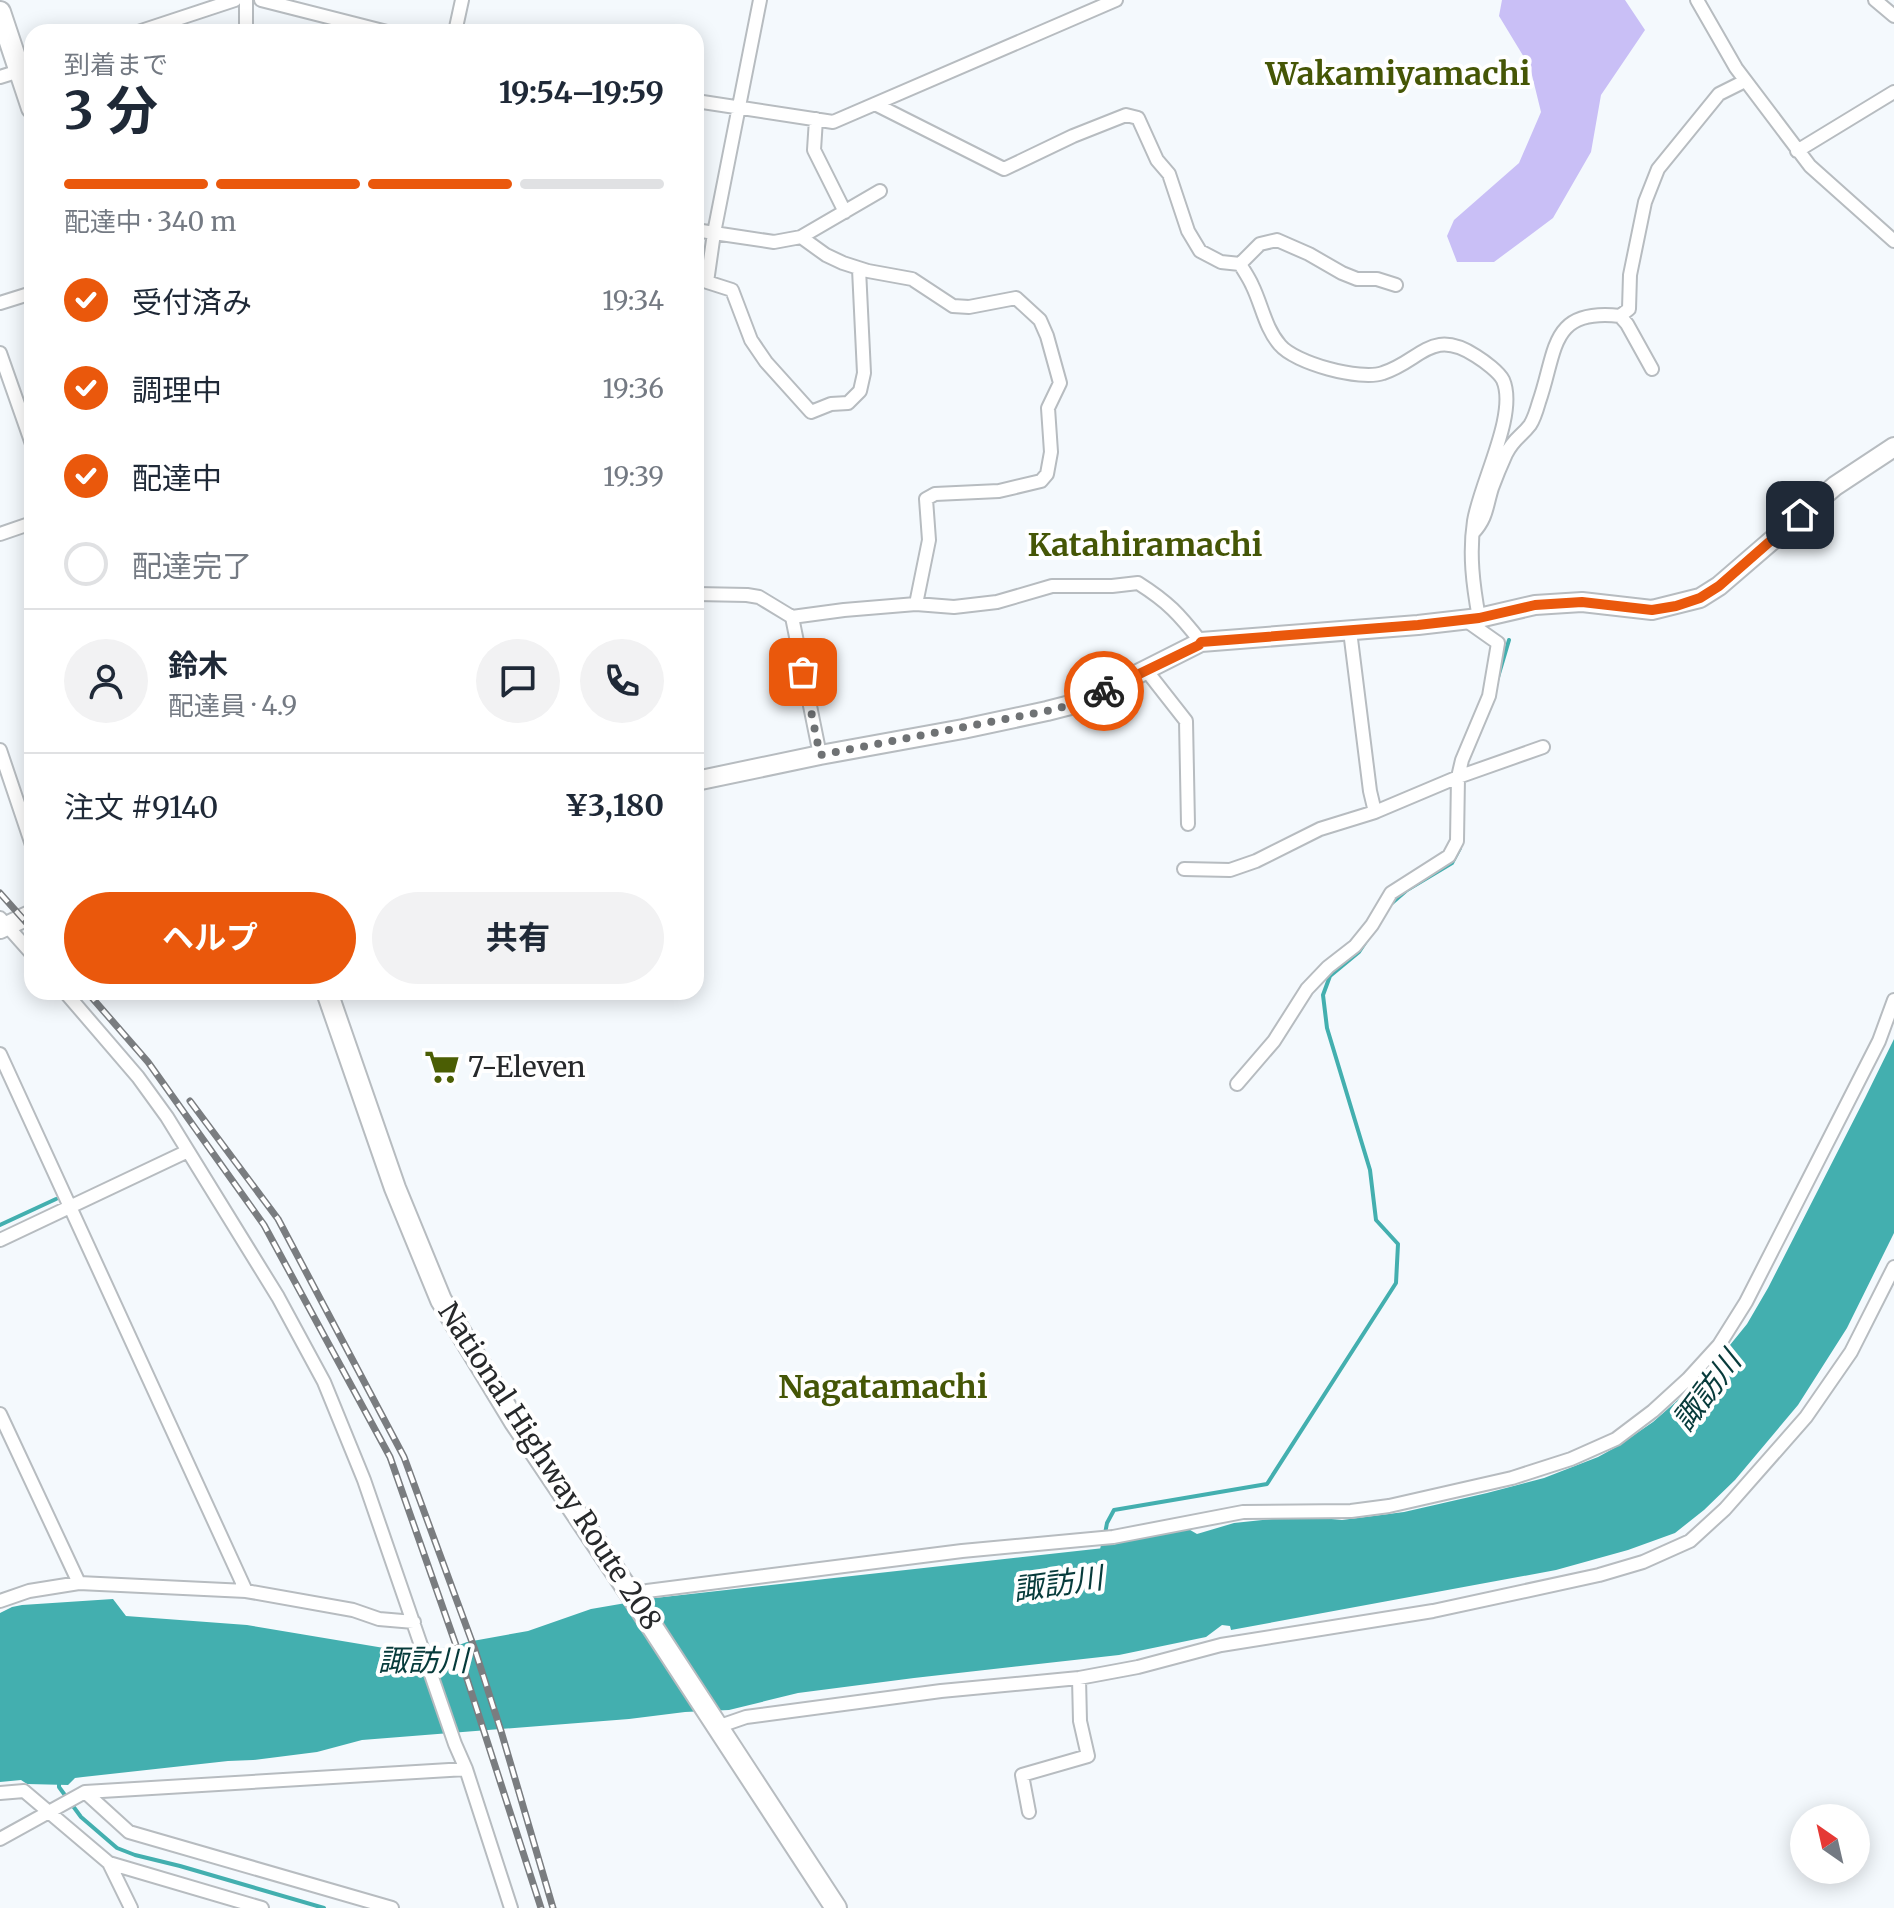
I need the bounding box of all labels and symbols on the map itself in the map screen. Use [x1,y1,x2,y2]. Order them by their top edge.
district label: Wakamiyamachi [1265,54,1531,94]
pin [1766,481,1834,549]
district label: Katahiramachi [1027,525,1263,565]
pin [769,638,837,706]
courier [1064,651,1144,731]
supermarket icon: 7-Eleven [423,1048,461,1086]
place label: 7-Eleven [468,1049,586,1085]
street label: National Highway Route 208 [431,1295,669,1637]
water label: 諏訪川 [1664,1341,1750,1438]
district label: Nagatamachi [778,1367,988,1407]
water label: 諏訪川 [1011,1558,1108,1608]
water label: 諏訪川 [378,1641,471,1679]
north arrow [1790,1804,1870,1884]

